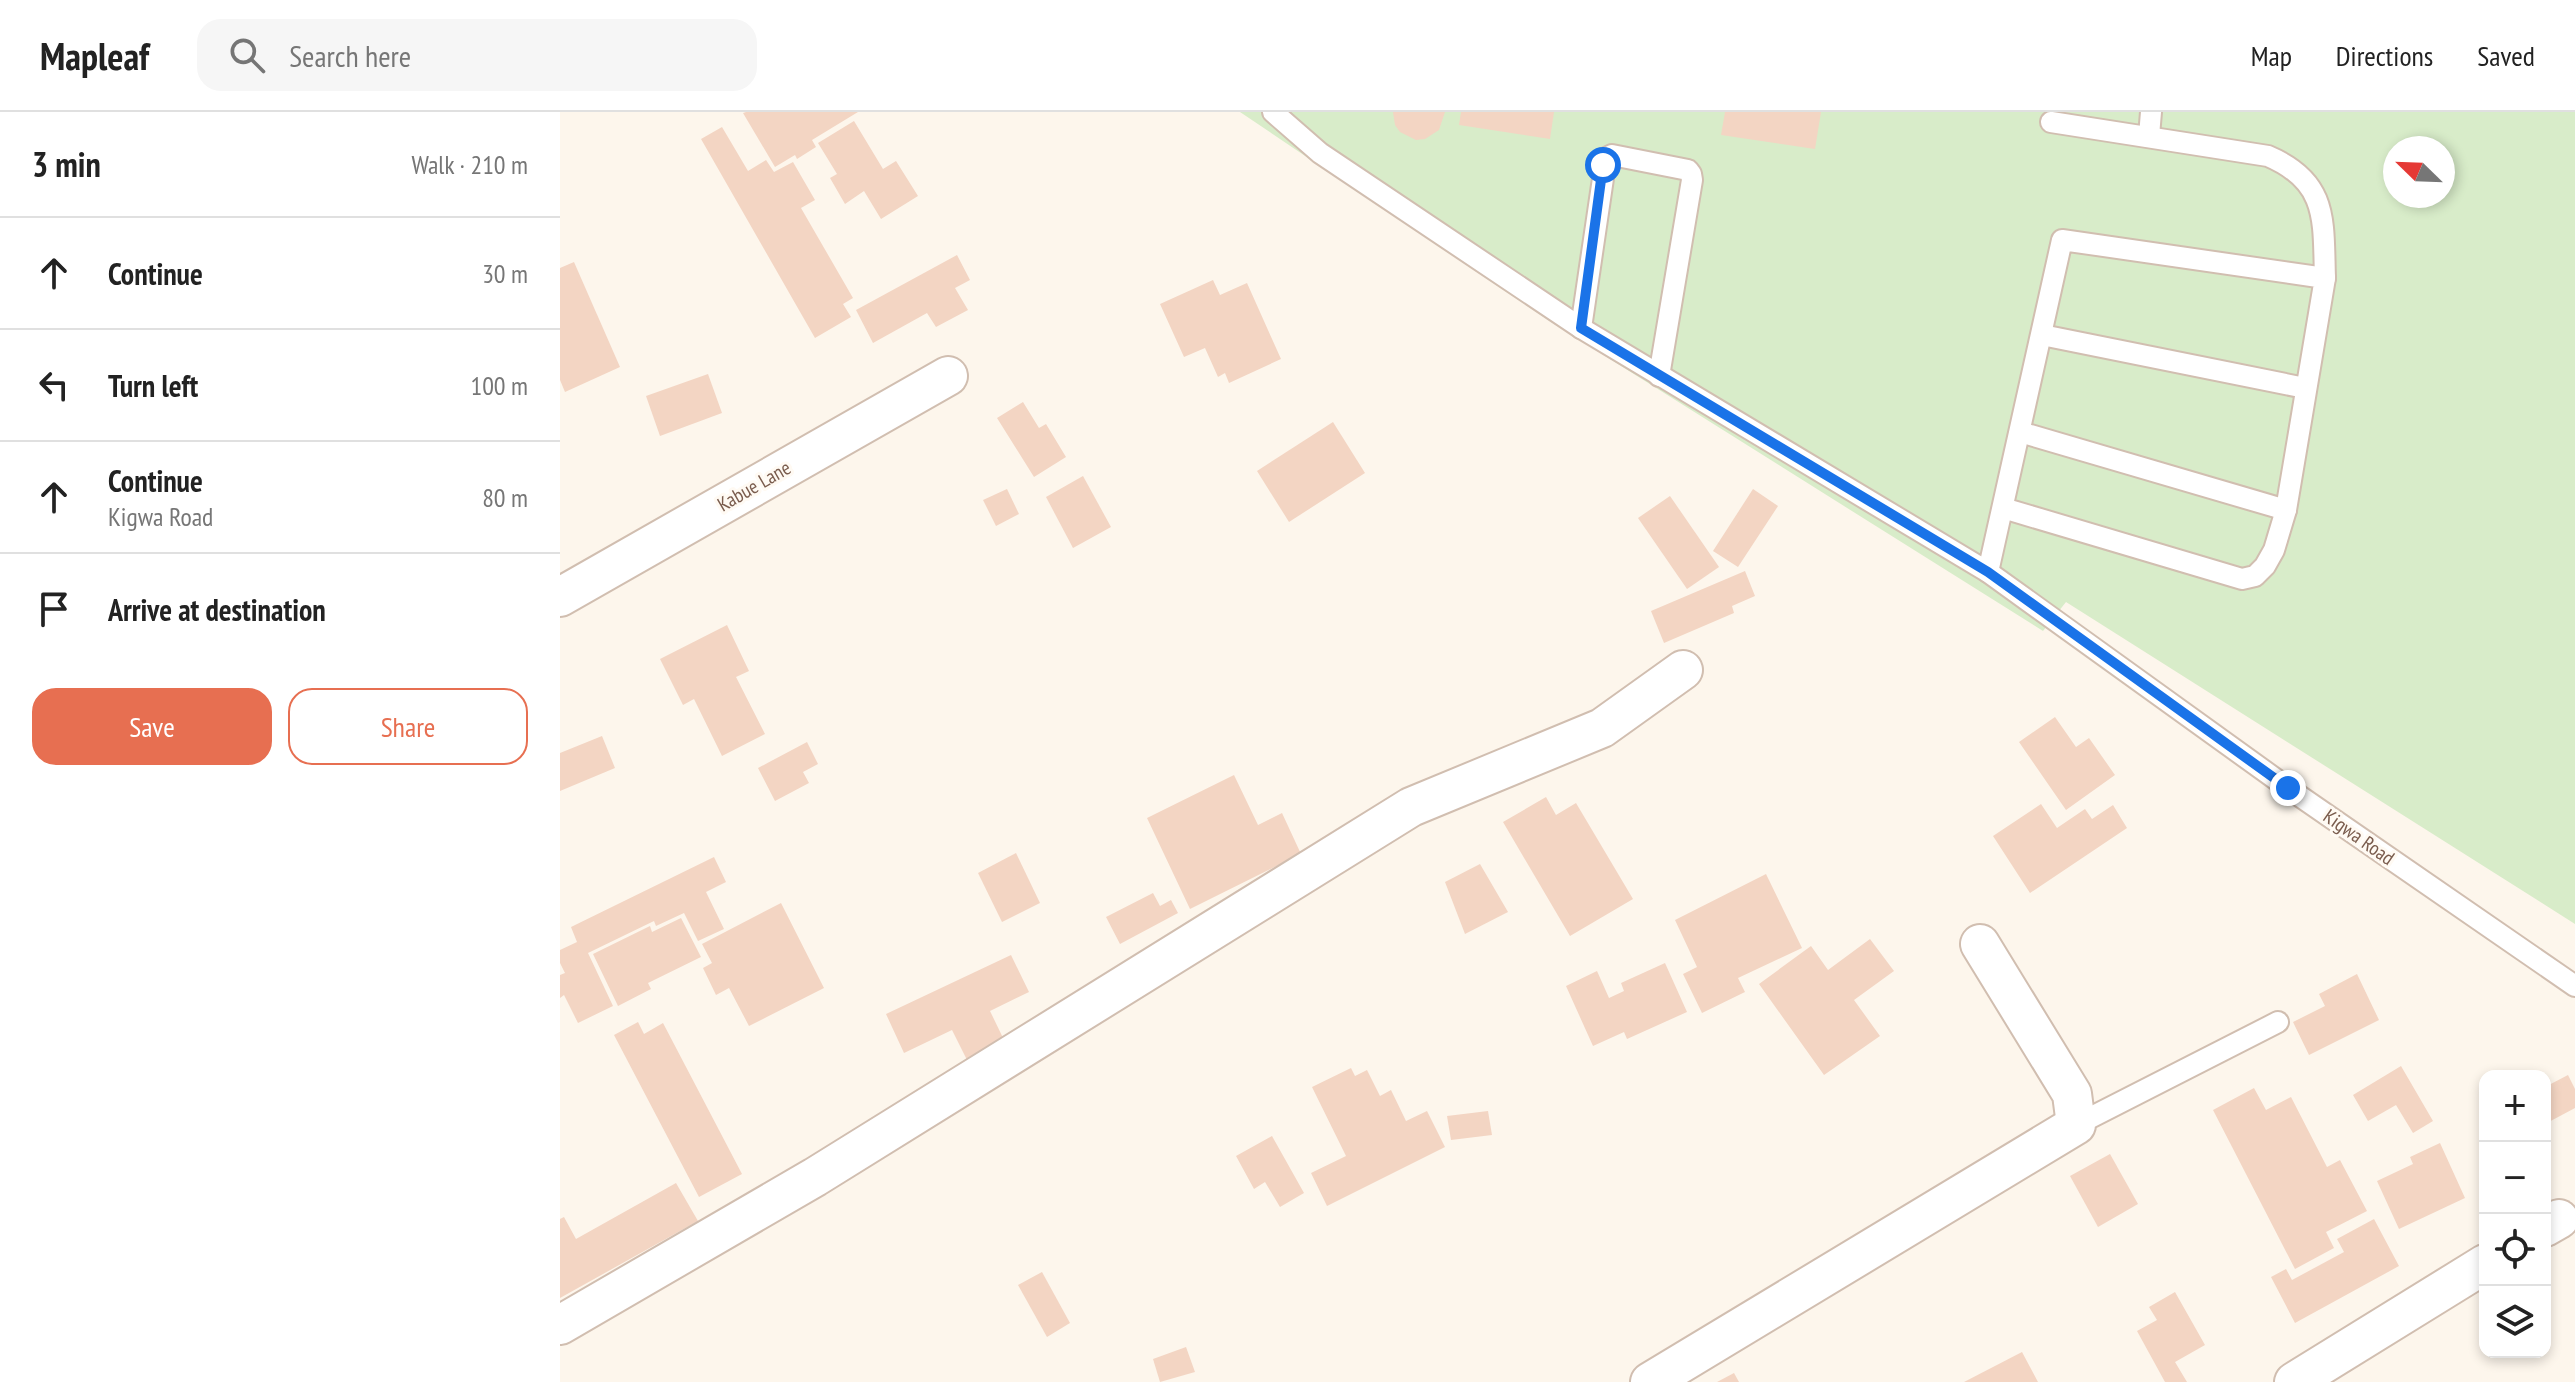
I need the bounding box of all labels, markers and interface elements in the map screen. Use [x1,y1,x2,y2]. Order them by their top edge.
search box [197,19,757,91]
text: Mapleaf [40,31,149,80]
icon: search [225,33,269,77]
text: Search here [289,36,411,75]
text: Map [2251,37,2292,74]
text: Directions [2336,37,2433,74]
text: Saved [2477,37,2535,74]
north arrow [2383,136,2455,208]
text: 3 min [32,142,101,186]
route start [1585,147,1621,183]
text: Walk · 210 m [411,148,528,181]
icon: ahead [32,251,76,295]
text: Continue [108,254,203,293]
text: 30 m [482,257,528,290]
icon: left [32,363,76,407]
text: Turn left [108,366,198,405]
text: 100 m [470,369,528,402]
street label: Kabue Lane [713,455,795,517]
text: Continue [108,461,203,500]
icon: ahead [32,475,76,519]
text: 80 m [482,481,528,514]
text: Kigwa Road [108,500,213,533]
icon: arrive [32,587,76,631]
text: Arrive at destination [108,590,326,629]
button: Save [32,688,272,765]
button: Share [288,688,528,765]
route end [2270,770,2306,806]
street label: Kigwa Road [2318,803,2400,871]
map controls [2479,1070,2551,1358]
button: + [2479,1070,2551,1142]
button: − [2479,1142,2551,1214]
button: locate [2479,1214,2551,1286]
button: layers [2479,1286,2551,1358]

